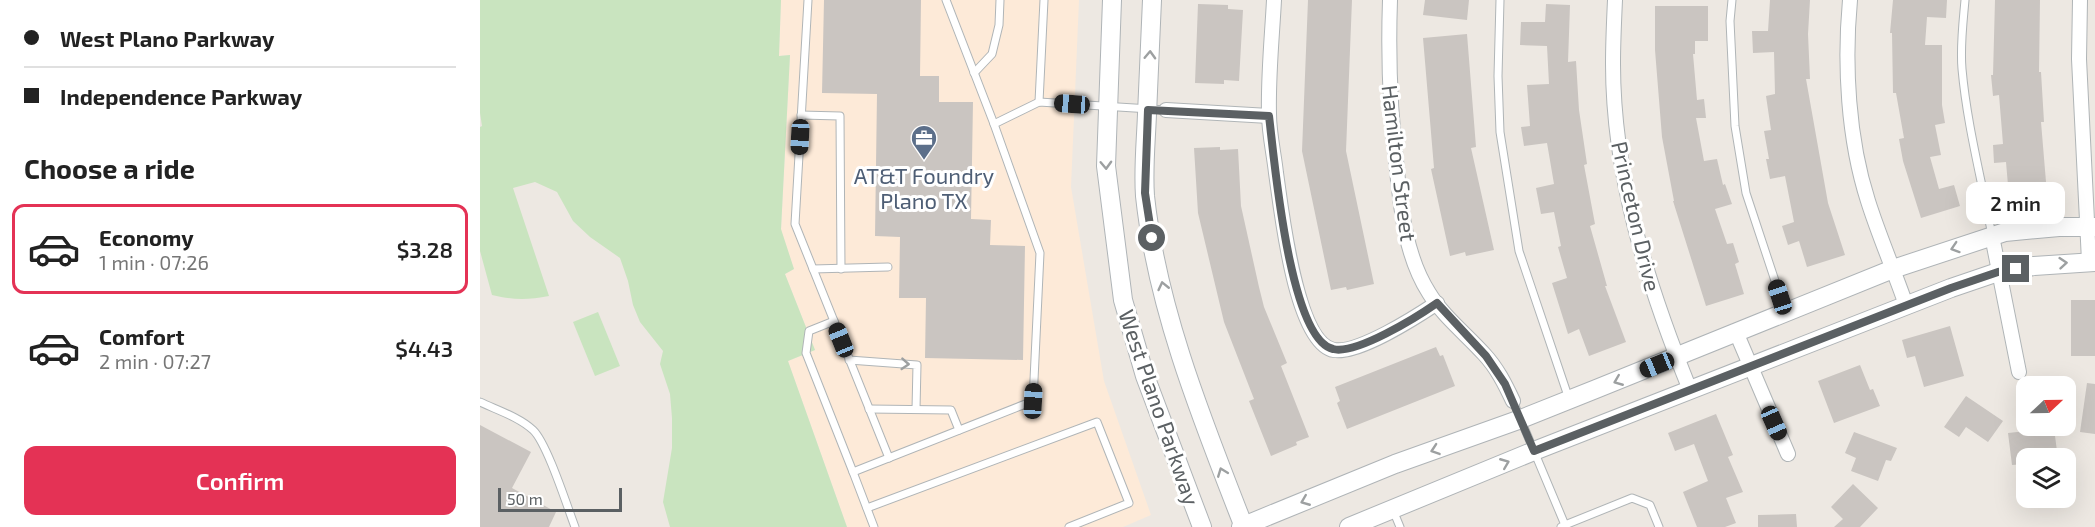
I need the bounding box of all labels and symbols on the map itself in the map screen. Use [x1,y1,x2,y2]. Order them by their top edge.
one-way arrow [1143,50,1156,59]
street label: Hamilton Street [1377,83,1423,243]
car [1053,94,1091,114]
car [790,119,810,155]
office icon: AT&T Foundry Plano TX [909,123,939,161]
street label: Princeton Drive [1607,138,1667,294]
one-way arrow [1100,160,1113,169]
place label: AT&T Foundry Plano TX [854,162,995,213]
callout: 2 min [1966,182,2066,224]
route start [1138,224,1165,251]
one-way arrow [1950,241,1961,254]
route end [2002,255,2029,282]
one-way arrow [2058,257,2067,270]
car [1766,277,1794,317]
one-way arrow [1157,281,1170,291]
street label: West Plano Parkway [1114,306,1206,509]
car [826,320,856,360]
car [1637,350,1677,380]
one-way arrow [900,357,910,370]
one-way arrow [1613,374,1624,386]
north arrow [2016,376,2076,436]
car [1023,383,1043,419]
car [1758,403,1790,443]
one-way arrow [1430,443,1441,456]
one-way arrow [1498,458,1509,470]
one-way arrow [1217,467,1230,477]
scale bar [498,485,622,512]
one-way arrow [1300,494,1311,506]

